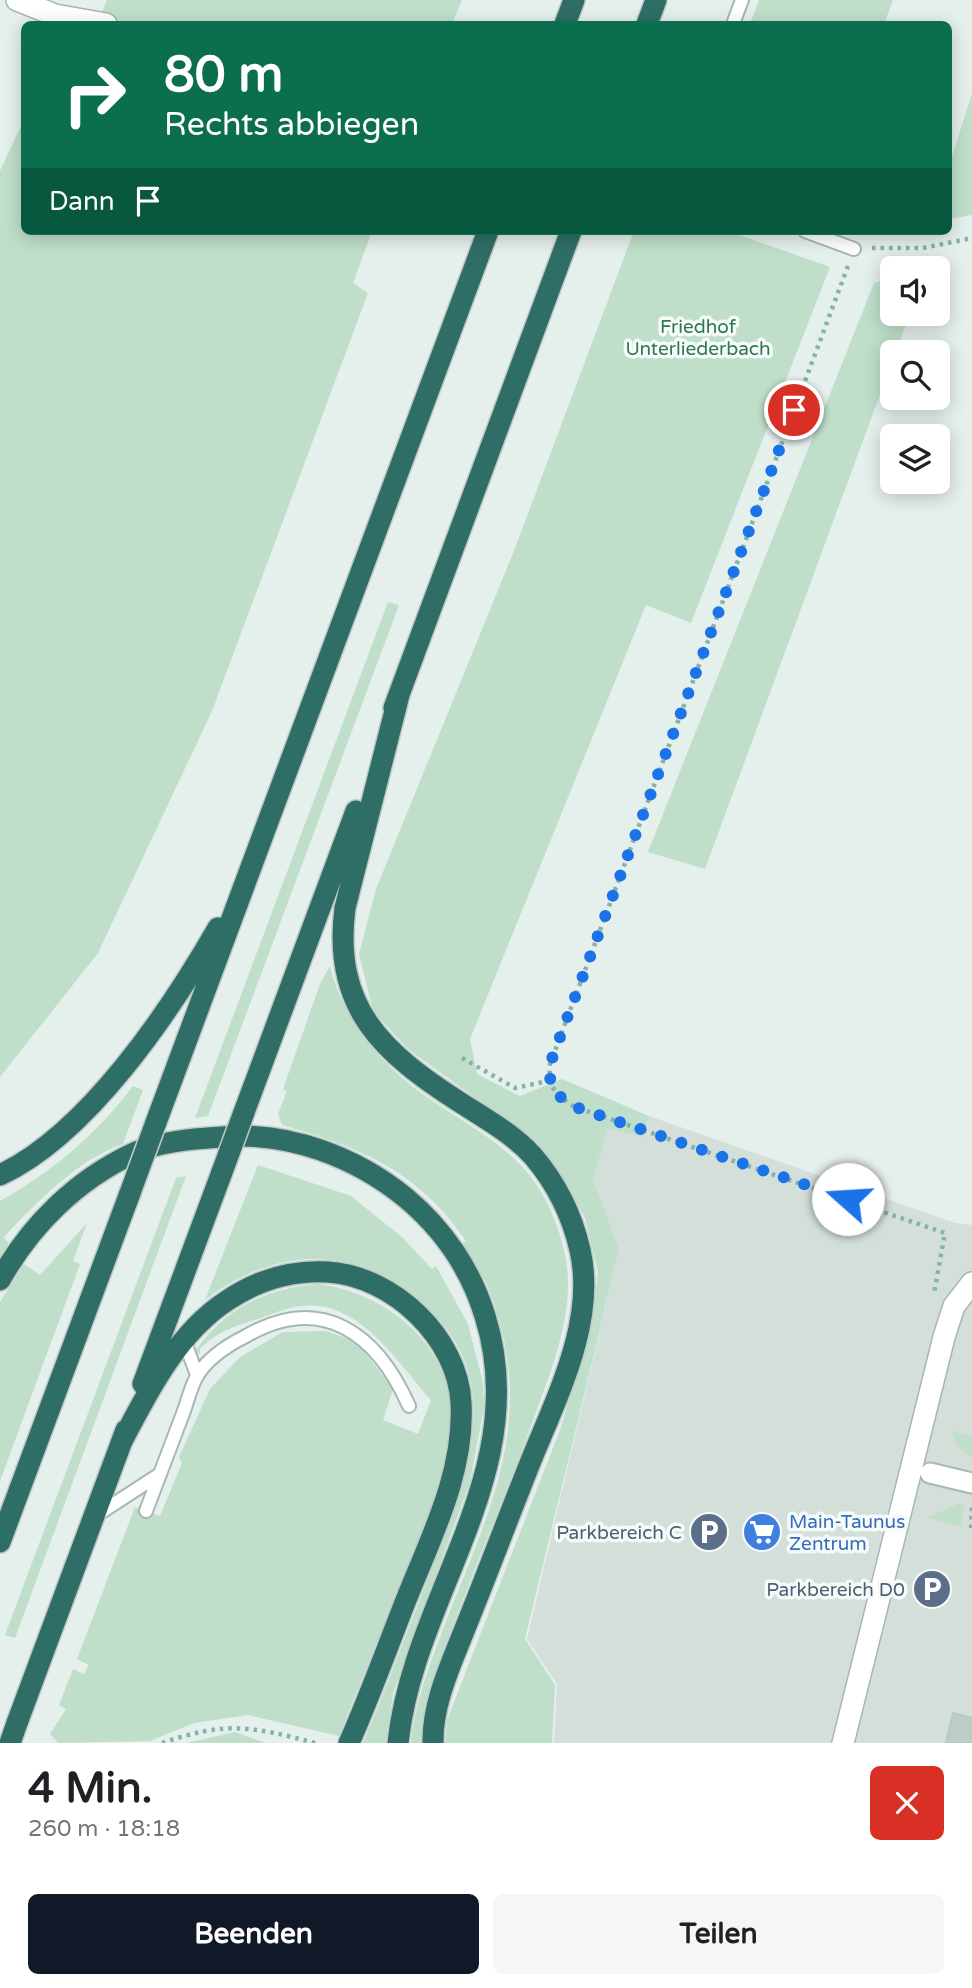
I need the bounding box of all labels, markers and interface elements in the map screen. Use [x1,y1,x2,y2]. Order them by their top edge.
text: 80 m [164,46,283,105]
icon: right [49,49,140,140]
text: Rechts abbiegen [164,106,419,144]
icon: arrive [129,182,167,220]
text: Dann [49,186,115,217]
map controls [880,256,950,494]
button: sound [880,256,950,326]
park label: Friedhof Unterliederbach [625,316,771,360]
button: search [880,340,950,410]
pin [764,380,824,440]
icon: arrive [775,391,813,429]
button: layers [880,424,950,494]
position arrow [811,1162,885,1236]
parking icon: Parkbereich C [688,1511,730,1553]
supermarket icon: Main-Taunus Zentrum [741,1511,783,1553]
place label: Main-Taunus Zentrum [789,1511,905,1555]
place label: Parkbereich C [556,1522,682,1544]
parking icon: Parkbereich D0 [911,1568,953,1610]
place label: Parkbereich D0 [766,1579,905,1601]
text: 4 Min. [28,1763,152,1814]
button: close [870,1766,944,1840]
text: 260 m · 18:18 [28,1815,180,1843]
button: Beenden [28,1894,479,1974]
button: Teilen [493,1894,944,1974]

